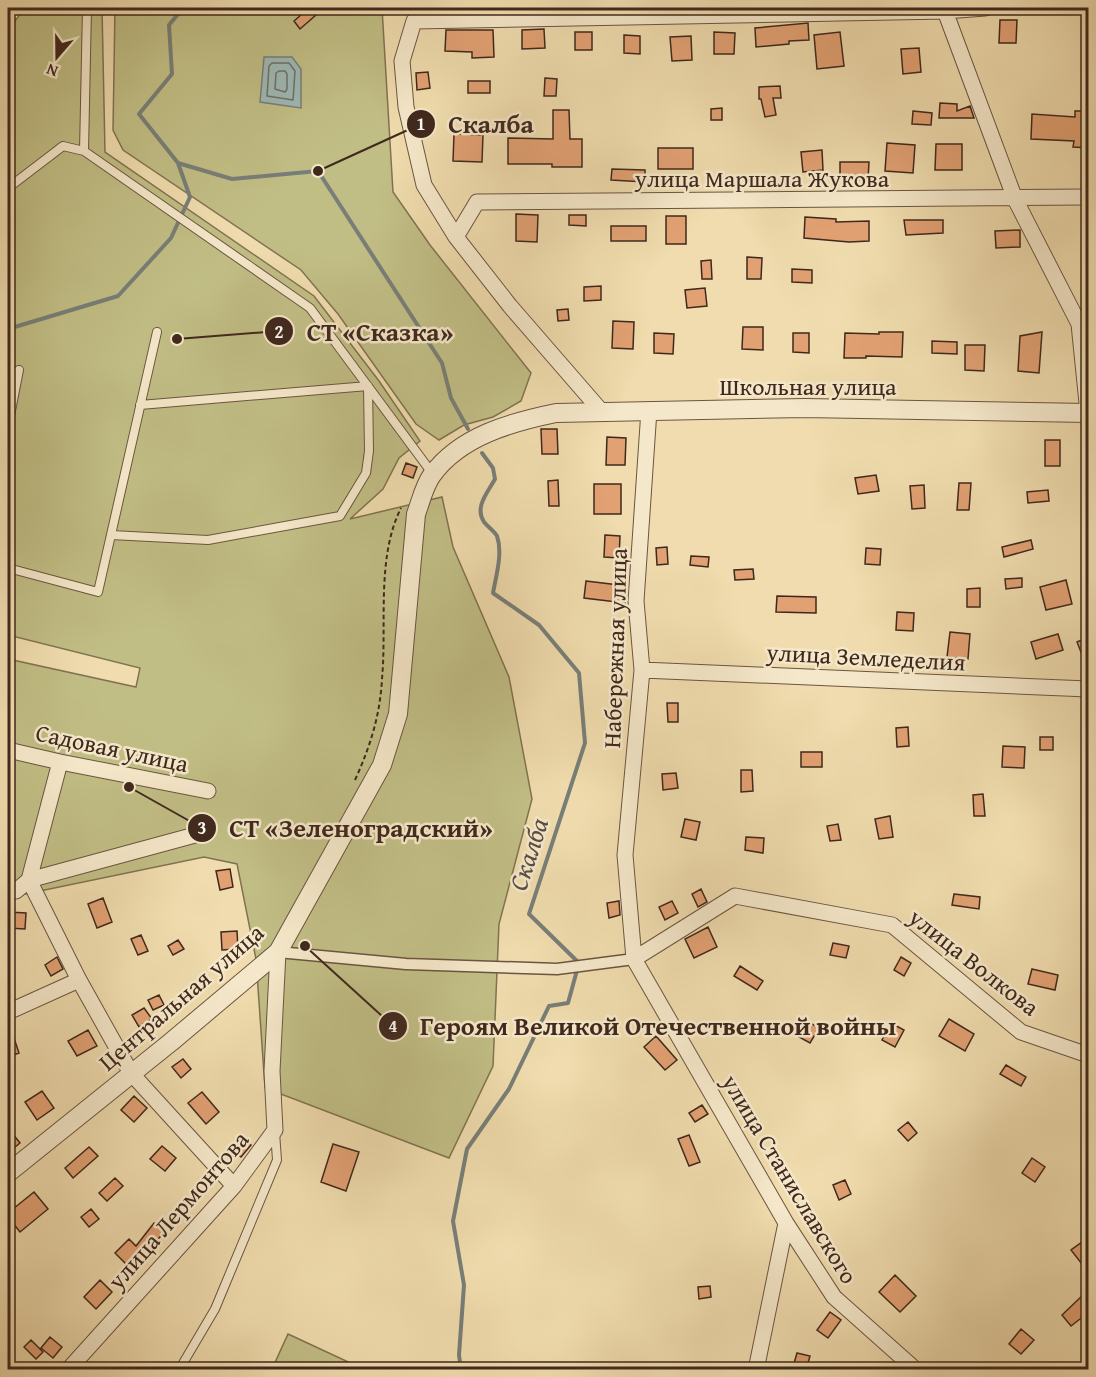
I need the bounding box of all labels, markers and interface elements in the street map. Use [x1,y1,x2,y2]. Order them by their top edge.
north arrow [27,27,87,87]
text: N [42,58,61,84]
callout: Скалба [406,102,546,146]
text: Скалба [448,104,535,143]
text: 1 [416,110,426,137]
street label: улица Маршала Жукова [634,161,890,196]
callout: СТ «Сказка» [264,309,465,353]
text: СТ «Сказка» [307,312,453,351]
text: 2 [274,318,284,345]
street label: Школьная улица [720,369,897,404]
street label: Набережная улица [594,547,636,749]
street label: улица Земледелия [765,634,966,680]
street label: Садовая улица [33,715,192,781]
callout: СТ «Зеленоградский» [187,806,505,850]
text: СТ «Зеленоградский» [229,808,493,847]
water label: Скалба [498,813,558,895]
text: 3 [197,814,207,841]
street label: улица Волкова [901,899,1047,1024]
street label: Центральная улица [91,915,272,1079]
callout: Героям Великой Отечественной войны [378,1004,909,1048]
text: Героям Великой Отечественной войны [420,1006,896,1045]
text: 4 [388,1012,398,1039]
street label: улица Станиславского [713,1067,867,1291]
street label: улица Лермонтова [99,1123,257,1298]

